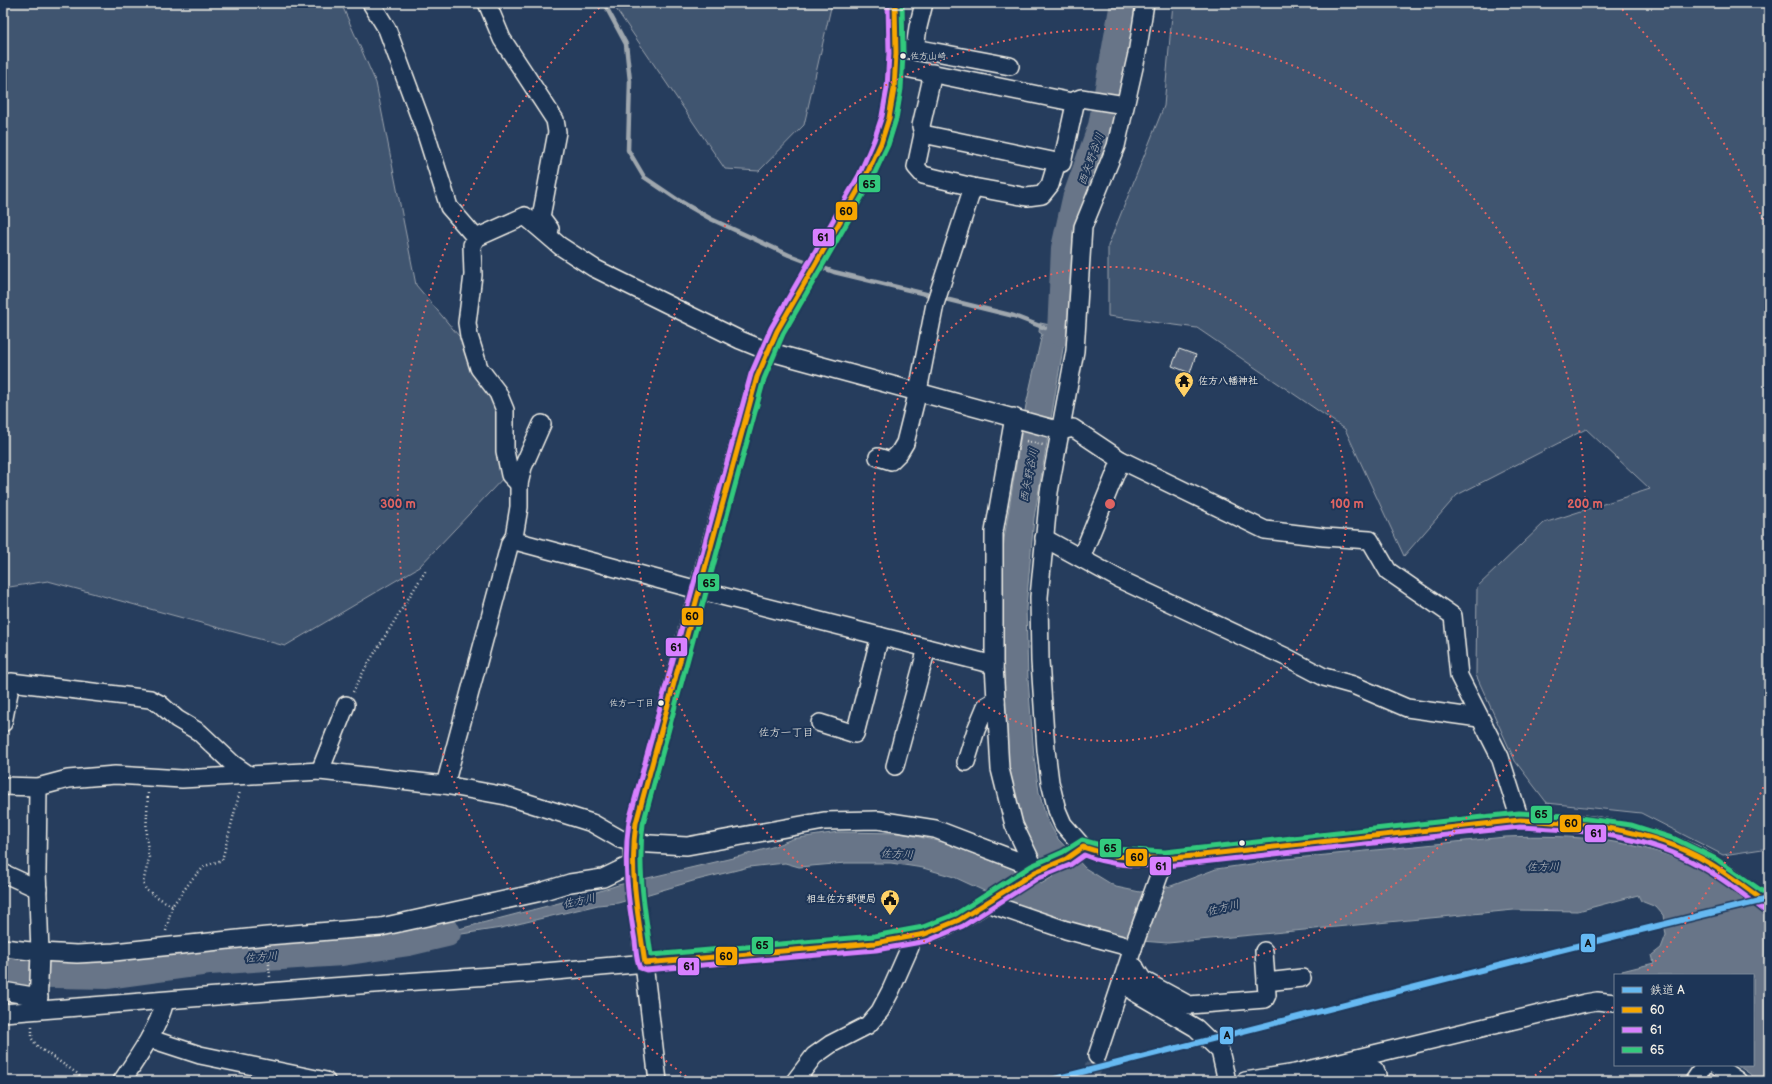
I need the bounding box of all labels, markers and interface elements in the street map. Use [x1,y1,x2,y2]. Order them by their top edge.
marker: 佐方山崎 [898,51,908,61]
place label: 佐方山崎 [910,51,946,62]
water label: 西矢野谷川 [1075,131,1107,187]
line badge: 65 [858,174,881,193]
text: 65 [862,178,876,191]
line badge: 60 [835,201,858,221]
text: 60 [839,205,853,218]
line badge: 61 [812,228,835,247]
text: 61 [817,231,829,244]
temple icon: 佐方八幡神社 [1173,370,1195,398]
place label: 佐方八幡神社 [1198,375,1258,387]
water label: 西矢野谷川 [1017,447,1041,503]
text: 300 m [380,497,416,512]
centre of rings [1103,497,1117,511]
text: 100 m [1330,497,1364,512]
text: 200 m [1567,497,1603,512]
line badge: 65 [697,573,720,592]
text: 65 [702,577,716,590]
line badge: 60 [681,607,704,626]
text: 60 [685,610,699,623]
line badge: 61 [665,637,688,657]
text: 61 [670,641,682,654]
place label: 佐方一丁目 [609,698,654,709]
marker: 佐方一丁目 [656,698,666,708]
district label: 佐方一丁目 [759,726,814,739]
line badge: 65 [1530,805,1553,824]
text: 65 [1534,808,1548,821]
line badge: 60 [1559,814,1582,833]
text: 60 [1564,817,1578,830]
line badge: 61 [1584,824,1607,843]
text: 61 [1590,827,1602,840]
line badge: 65 [1099,838,1122,858]
unlabelled marker [1237,838,1247,848]
text: 65 [1103,842,1117,855]
water label: 佐方川 [880,847,914,861]
line badge: 60 [1125,848,1148,867]
text: 60 [1130,851,1144,864]
line badge: 61 [1149,856,1172,876]
text: 61 [1155,860,1167,873]
water label: 佐方川 [1526,860,1560,874]
public building icon: 相生佐方郵便局 [879,888,901,916]
water label: 佐方川 [561,891,597,911]
place label: 相生佐方郵便局 [806,893,876,905]
water label: 佐方川 [1205,898,1241,918]
line badge: A [1580,933,1596,953]
line badge: 65 [751,936,774,955]
text: A [1584,937,1592,950]
text: 65 [755,939,769,952]
line badge: 60 [715,946,738,966]
water label: 佐方川 [244,949,278,965]
text: 60 [719,950,733,963]
line badge: 61 [677,957,700,976]
text: 61 [683,960,695,973]
legend [1614,974,1754,1066]
text: 鉄道 A [1650,983,1685,998]
text: 60 [1650,1003,1664,1018]
text: 61 [1650,1023,1662,1038]
line badge: A [1219,1026,1234,1045]
text: A [1223,1029,1231,1042]
text: 65 [1650,1043,1664,1058]

